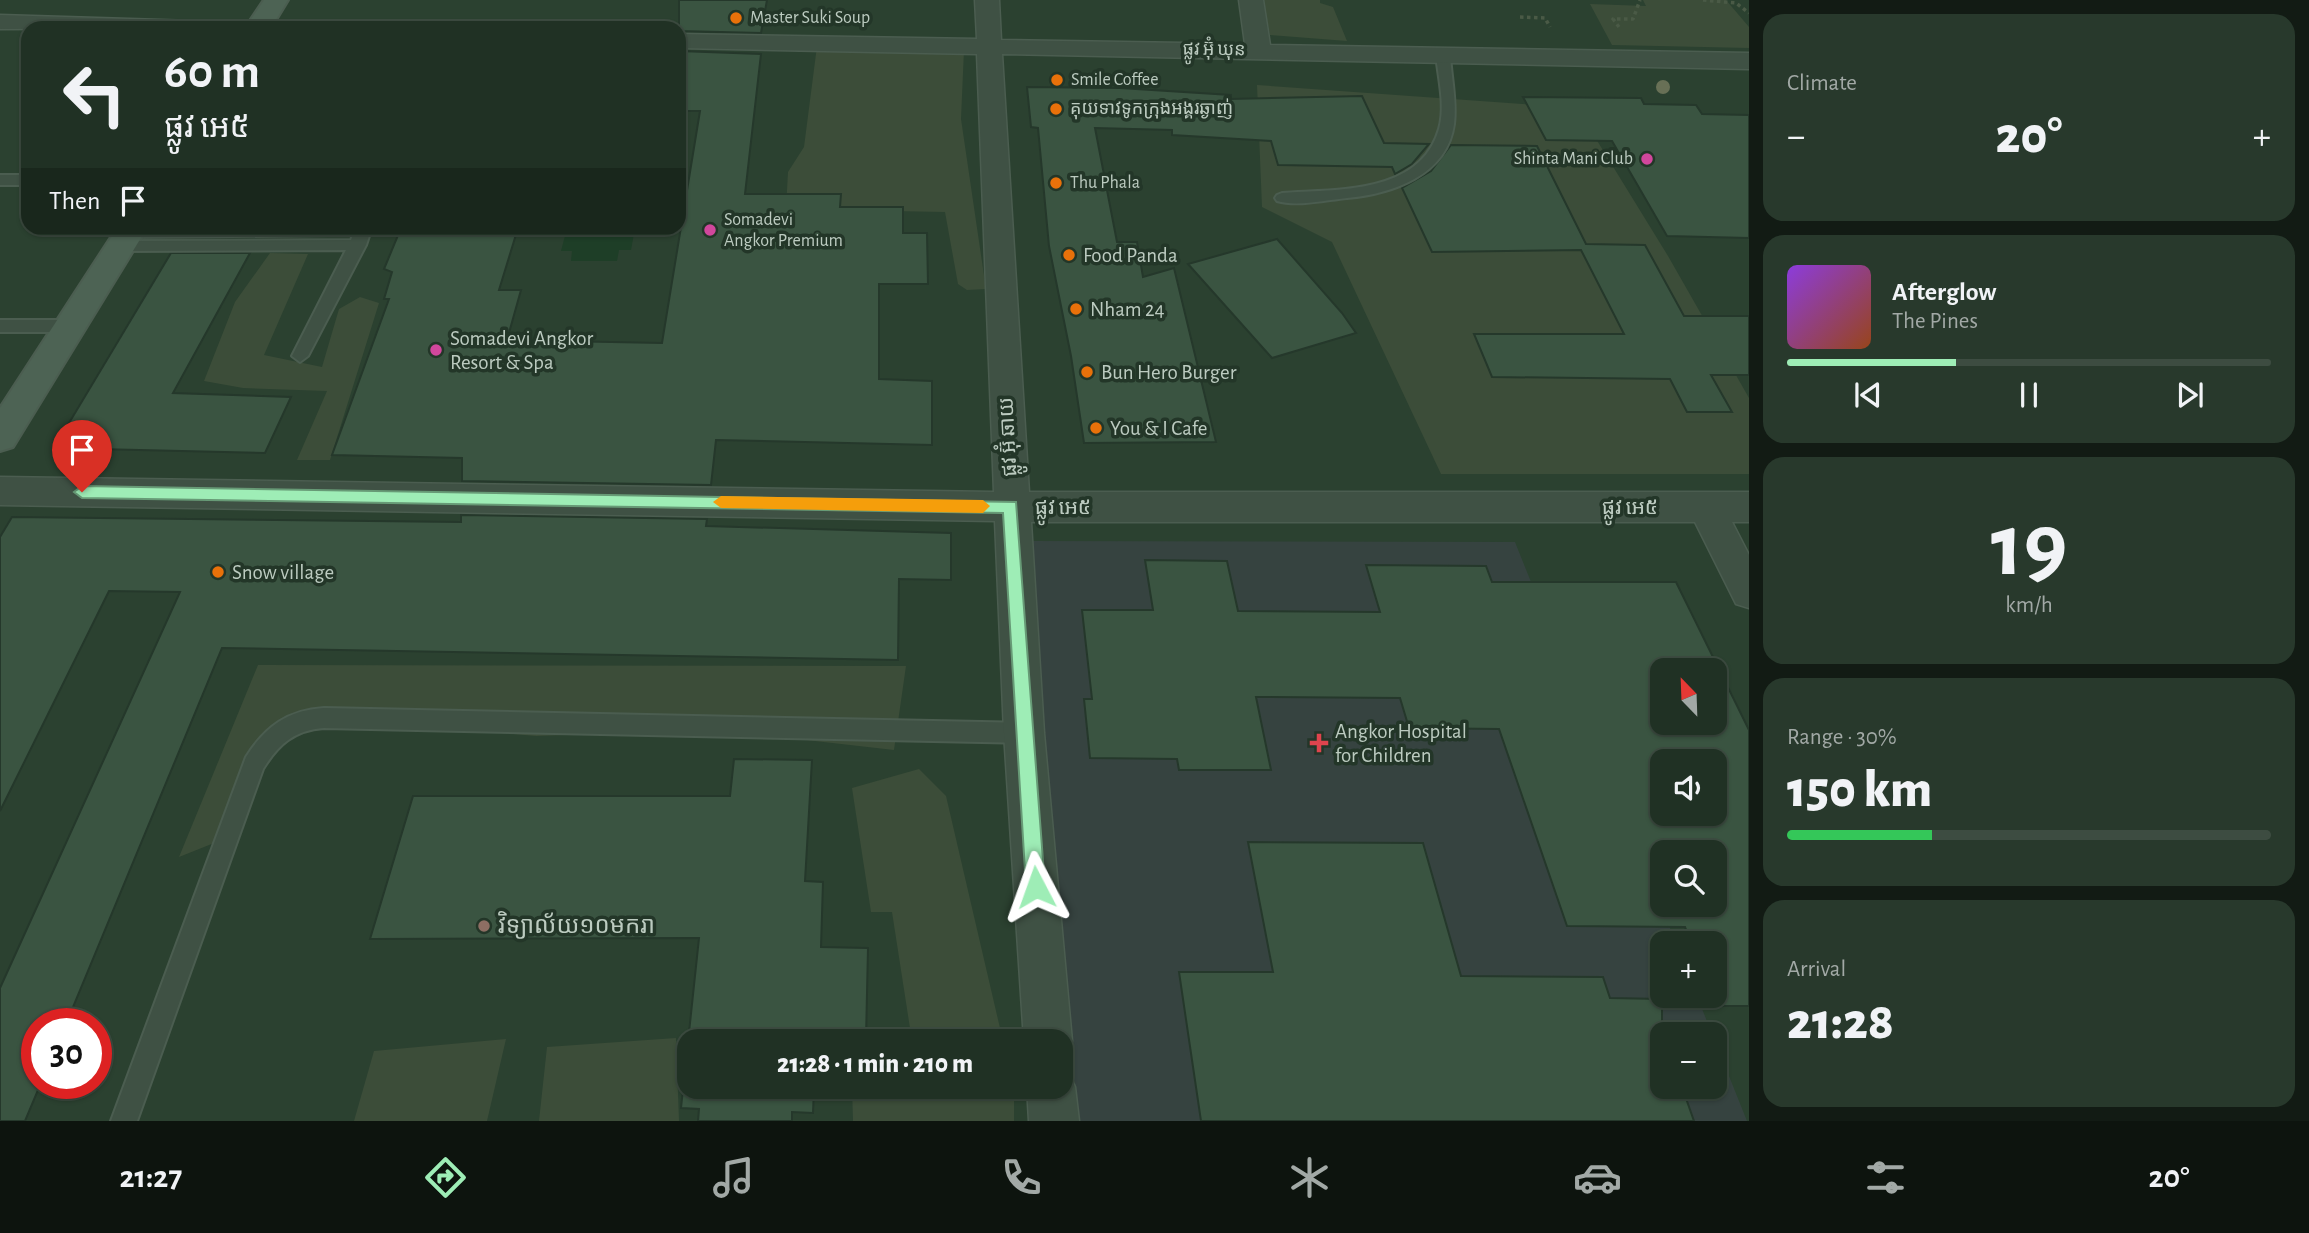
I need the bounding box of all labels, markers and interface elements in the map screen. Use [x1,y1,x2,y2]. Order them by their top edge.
place label: Master Suki Soup [750,9,870,27]
marker: Master Suki Soup [728,10,744,26]
street label: ផ្លូវ អ៊ុំ ឃុន [1182,35,1246,66]
text: 60 m [164,48,260,97]
icon: left [49,49,140,140]
place label: Smile Coffee [1071,71,1158,89]
marker: Smile Coffee [1049,72,1065,88]
text: Climate [1787,72,1857,95]
place label: គុយទាវទូកក្រុងអង្គរឆ្ងាញ់ [1070,98,1233,120]
marker: គុយទាវទូកក្រុងអង្គរឆ្ងាញ់ [1048,101,1064,117]
text: 20° [1995,110,2063,162]
text: ផ្លូវ អេ៥ [164,111,250,143]
text: − [1787,118,1805,156]
text: + [2253,118,2271,156]
place label: Shinta Mani Club [1514,150,1633,168]
marker: Shinta Mani Club [1639,151,1655,167]
place label: Thu Phala [1070,174,1140,192]
marker: Thu Phala [1048,175,1064,191]
icon: arrive [114,182,152,220]
text: Then [49,188,100,214]
place label: Somadevi Angkor Premium [724,211,843,250]
marker: Somadevi Angkor Premium [702,222,718,238]
place label: Food Panda [1083,245,1178,266]
marker: Food Panda [1061,247,1077,263]
text: Afterglow [1892,279,1996,305]
place label: Nham 24 [1090,299,1165,320]
marker: Nham 24 [1068,301,1084,317]
text: The Pines [1892,310,1978,333]
place label: Somadevi Angkor Resort & Spa [450,328,593,373]
marker: Somadevi Angkor Resort & Spa [428,342,444,358]
place label: Bun Hero Burger [1101,362,1237,383]
marker: Bun Hero Burger [1079,364,1095,380]
icon: previous [1849,376,1887,414]
icon: pause [2010,376,2048,414]
icon: next [2171,376,2209,414]
street label: ផ្លូវ អ៊ុំ ឆាយ [992,396,1029,478]
place label: You & I Cafe [1110,418,1207,439]
pin [52,420,112,492]
marker: You & I Cafe [1088,420,1104,436]
icon: arrive [63,431,101,469]
street label: ផ្លូវ អេ៥ [1035,497,1091,526]
street label: ផ្លូវ អេ៥ [1602,497,1658,526]
text: 19 [1991,501,2067,592]
place label: Snow village [232,562,334,583]
marker: Snow village [210,564,226,580]
text: km/h [2005,594,2053,617]
north arrow [1650,658,1727,735]
map controls [1650,658,1727,1099]
place label: Angkor Hospital for Children [1335,721,1467,766]
text: Range · 30% [1787,726,1897,749]
marker: Angkor Hospital for Children [1309,733,1329,753]
button: sound [1650,749,1727,826]
text: 150 km [1787,764,1932,816]
button: search [1650,840,1727,917]
position arrow [999,850,1073,924]
place label: វិទ្យាល័យ១០មករា [497,910,655,939]
marker: វិទ្យាល័យ១០មករា [476,918,492,934]
button: + [1650,931,1727,1008]
text: Arrival [1787,958,1846,981]
text: 21:28 [1787,996,1894,1048]
speed limit sign: 30 [21,1008,112,1099]
button: − [1650,1022,1727,1099]
text: 21:28 · 1 min · 210 m [777,1051,973,1077]
icon: directions [421,1153,470,1202]
icon: music [709,1153,758,1202]
icon: phone [997,1153,1046,1202]
icon: climate [1285,1153,1334,1202]
icon: car [1573,1153,1622,1202]
icon: filters [1861,1153,1910,1202]
text: 21:27 [119,1161,182,1193]
text: 20° [2148,1161,2190,1193]

